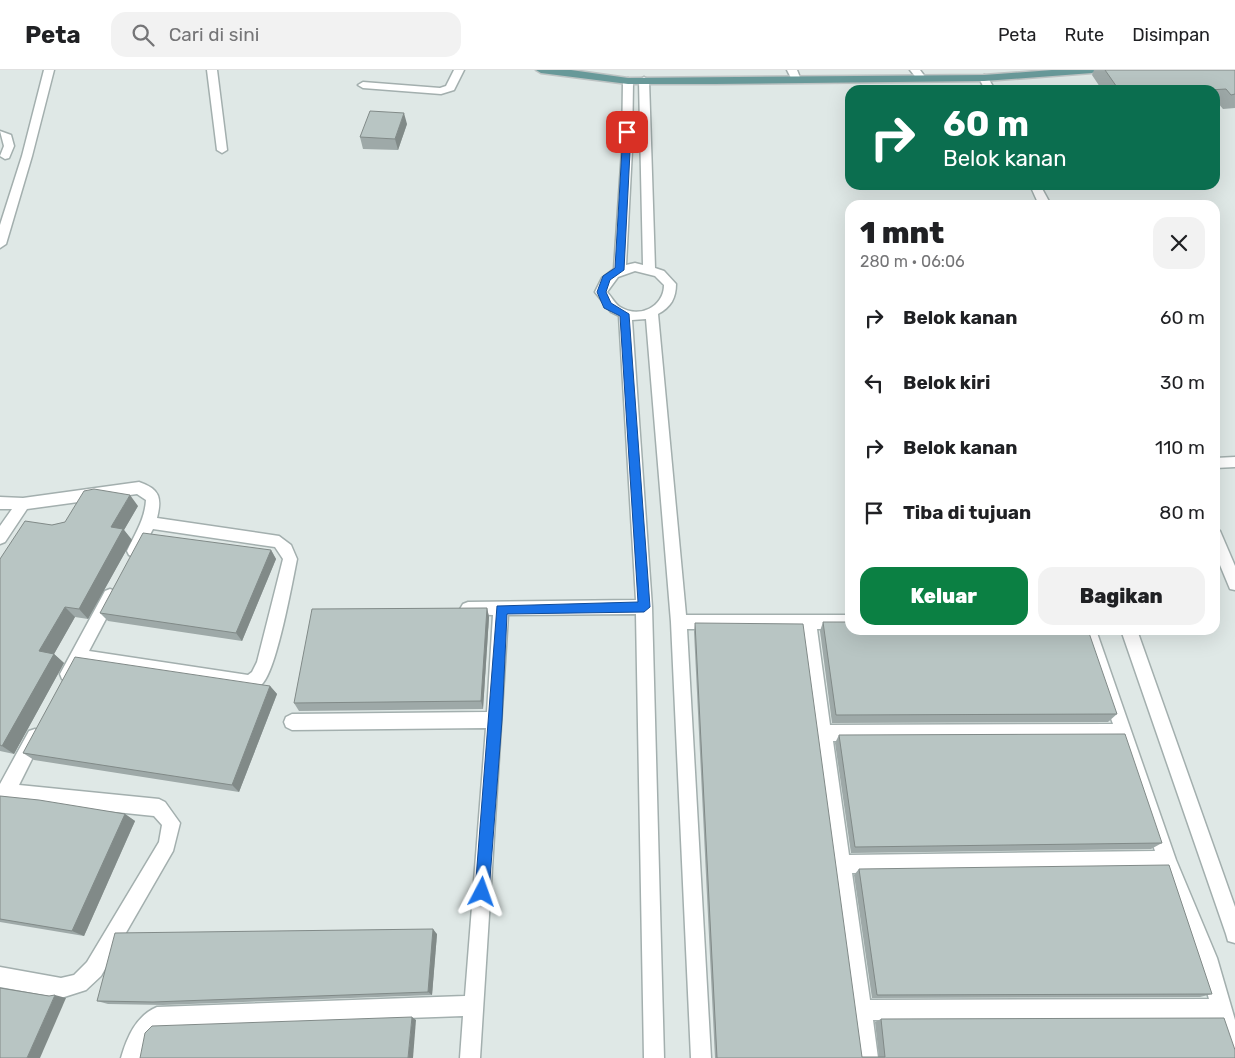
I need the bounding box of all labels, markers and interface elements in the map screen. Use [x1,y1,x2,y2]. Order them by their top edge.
search box [111,12,461,57]
text: Peta [25,21,81,49]
icon: search [129,21,157,49]
text: Cari di sini [169,23,259,46]
text: Peta [998,24,1036,46]
text: Rute [1064,24,1104,46]
text: Disimpan [1132,24,1210,46]
text: 60 m [943,103,1029,145]
icon: right [860,105,925,170]
pin [606,111,648,153]
icon: arrive [613,118,641,146]
text: Belok kanan [943,145,1067,172]
text: 1 mnt [860,215,944,251]
button: close [1153,217,1205,269]
text: 280 m · 06:06 [860,252,965,271]
icon: right [860,304,888,332]
text: Belok kanan [903,306,1018,329]
text: 60 m [1160,306,1205,329]
icon: left [860,369,888,397]
text: Belok kiri [903,371,990,394]
text: 30 m [1160,371,1205,394]
icon: right [860,434,888,462]
text: Belok kanan [903,436,1018,459]
text: 110 m [1155,436,1205,459]
icon: arrive [860,499,888,527]
text: Tiba di tujuan [903,501,1031,524]
text: 80 m [1159,501,1205,524]
button: Keluar [860,567,1028,625]
button: Bagikan [1038,567,1205,625]
position arrow [455,865,507,917]

